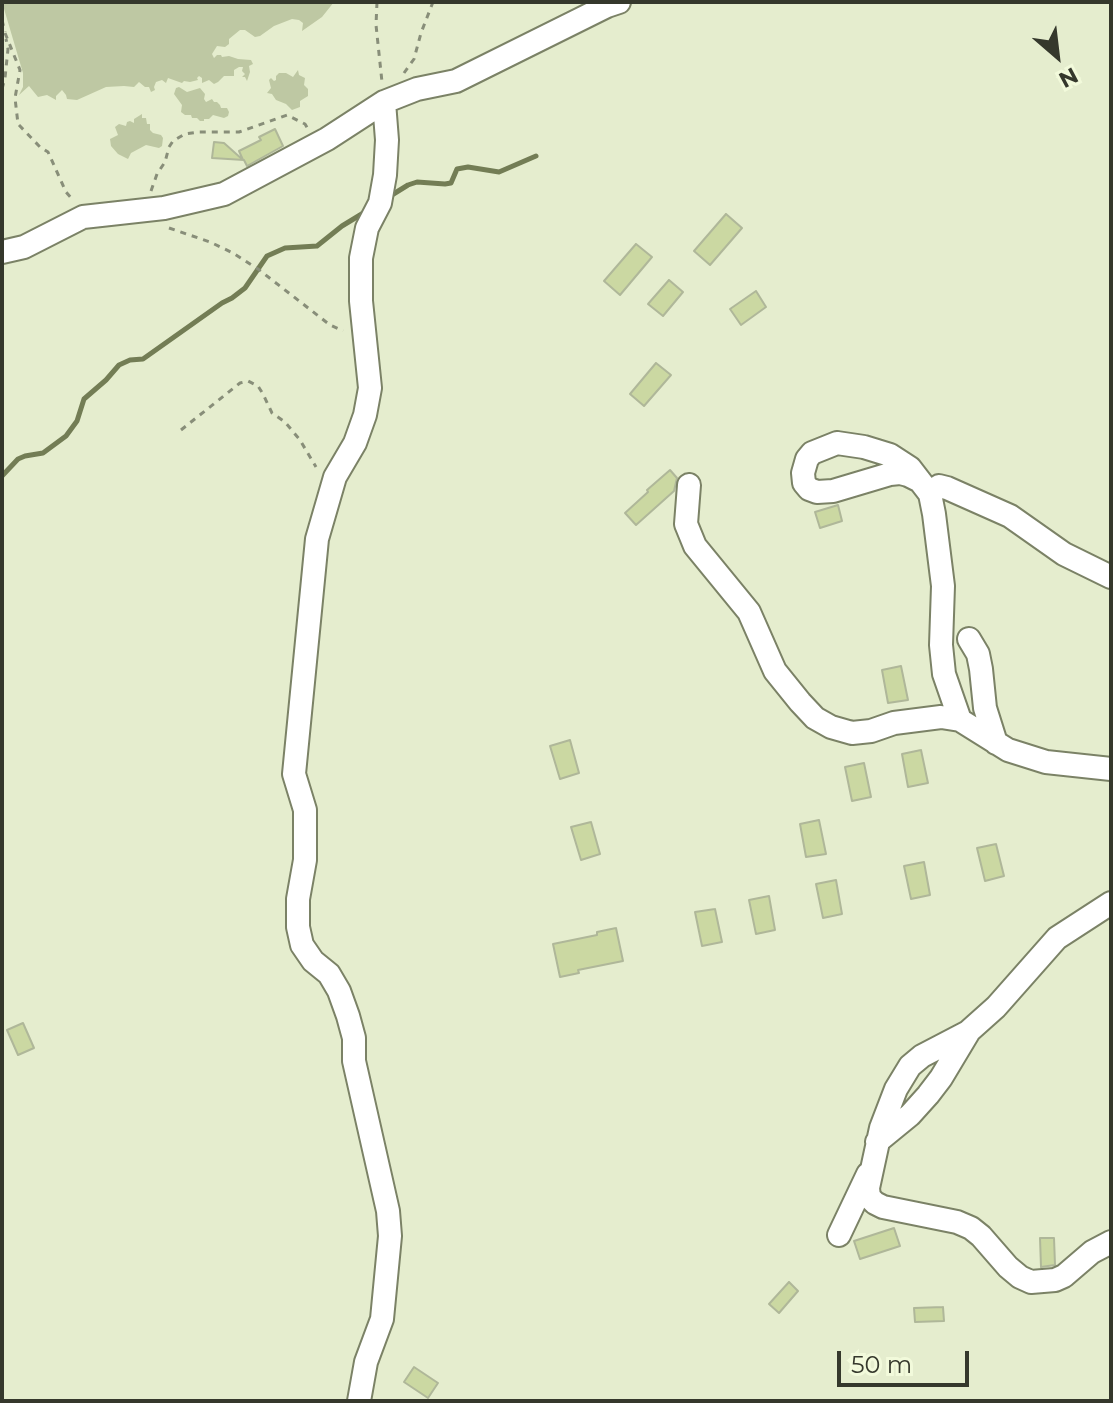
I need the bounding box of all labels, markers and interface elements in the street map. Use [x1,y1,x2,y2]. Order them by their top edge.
north arrow [1017,16,1097,96]
text: N [1054,62,1083,94]
scale bar [841,1335,973,1385]
text: 50 m [851,1350,912,1379]

